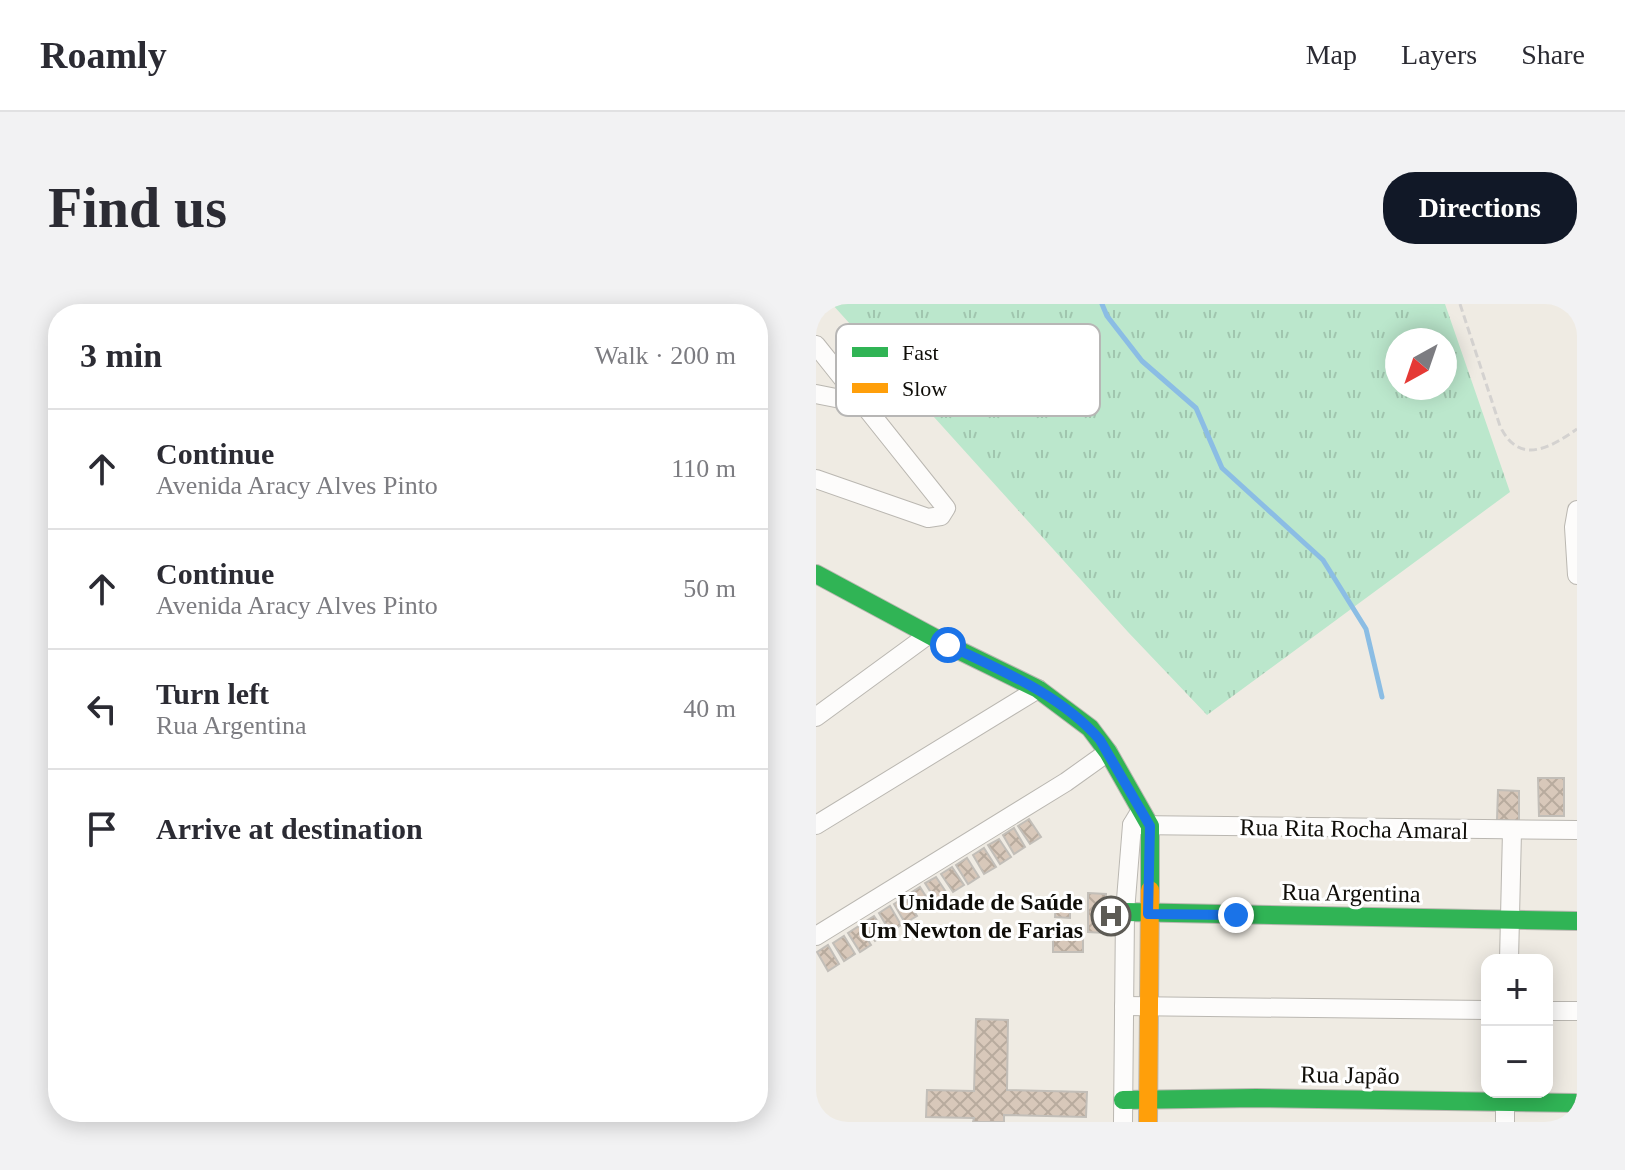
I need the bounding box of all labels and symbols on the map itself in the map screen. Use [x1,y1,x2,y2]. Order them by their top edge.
legend [836,324,1100,416]
north arrow [1385,328,1457,400]
text: Fast [902,340,939,365]
text: Slow [902,376,947,401]
route start [930,627,966,663]
street label: Rua Rita Rocha Amaral [1239,814,1469,844]
street label: Rua Argentina [1281,879,1421,907]
place label: Unidade de Saúde Um Newton de Farias [860,889,1083,943]
hospital icon: Unidade de Saúde Um Newton de Farias [1090,895,1132,937]
route end [1218,897,1254,933]
street label: Rua Japão [1300,1061,1400,1089]

